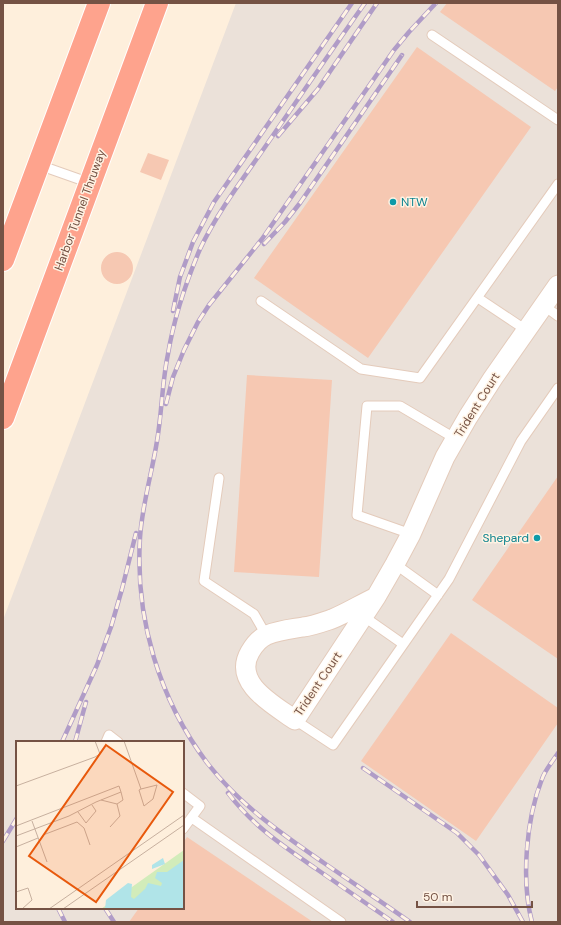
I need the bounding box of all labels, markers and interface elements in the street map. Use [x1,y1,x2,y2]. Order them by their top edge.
street label: Harbor Tunnel Thruway [51,147,109,273]
place label: NTW [401,194,428,210]
marker: NTW [388,197,398,207]
street label: Trident Court [451,369,504,441]
place label: Shepard [483,530,529,546]
marker: Shepard [532,533,542,543]
street label: Trident Court [291,649,346,719]
inset map [16,741,184,909]
scale bar [417,883,532,909]
text: 50 m [423,889,452,905]

